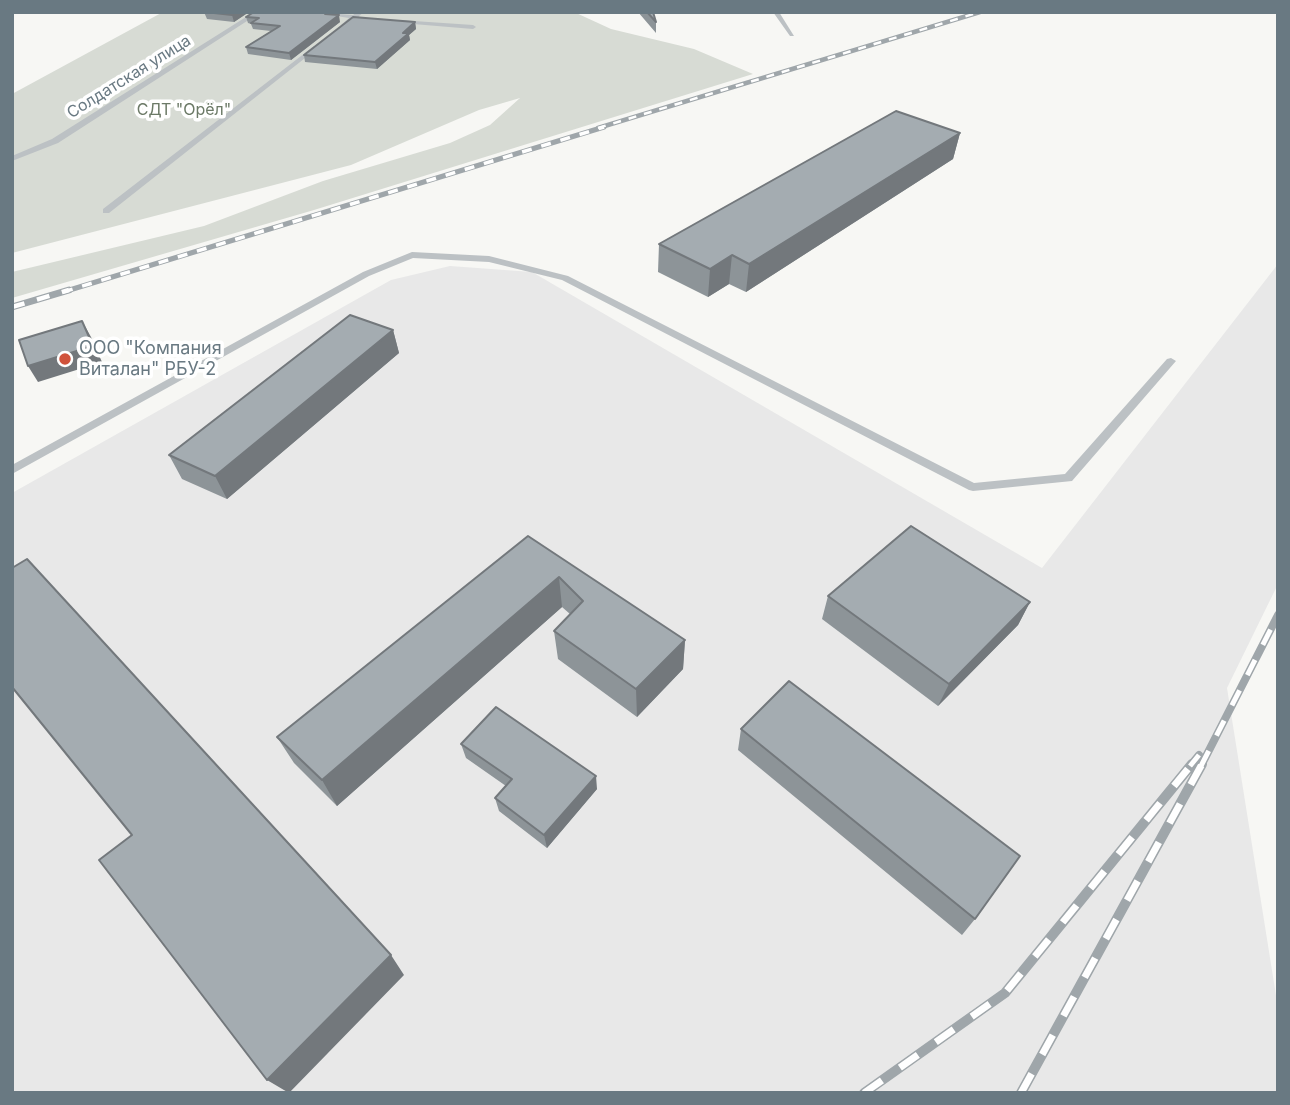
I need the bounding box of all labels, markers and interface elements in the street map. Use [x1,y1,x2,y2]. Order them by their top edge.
street label: Солдатская улица [64,31,194,123]
park label: СДТ "Орёл" [137,100,231,120]
place label: ООО "Компания Виталан" РБУ-2 [79,338,222,380]
marker: ООО "Компания Виталан" РБУ-2 [57,351,73,367]

